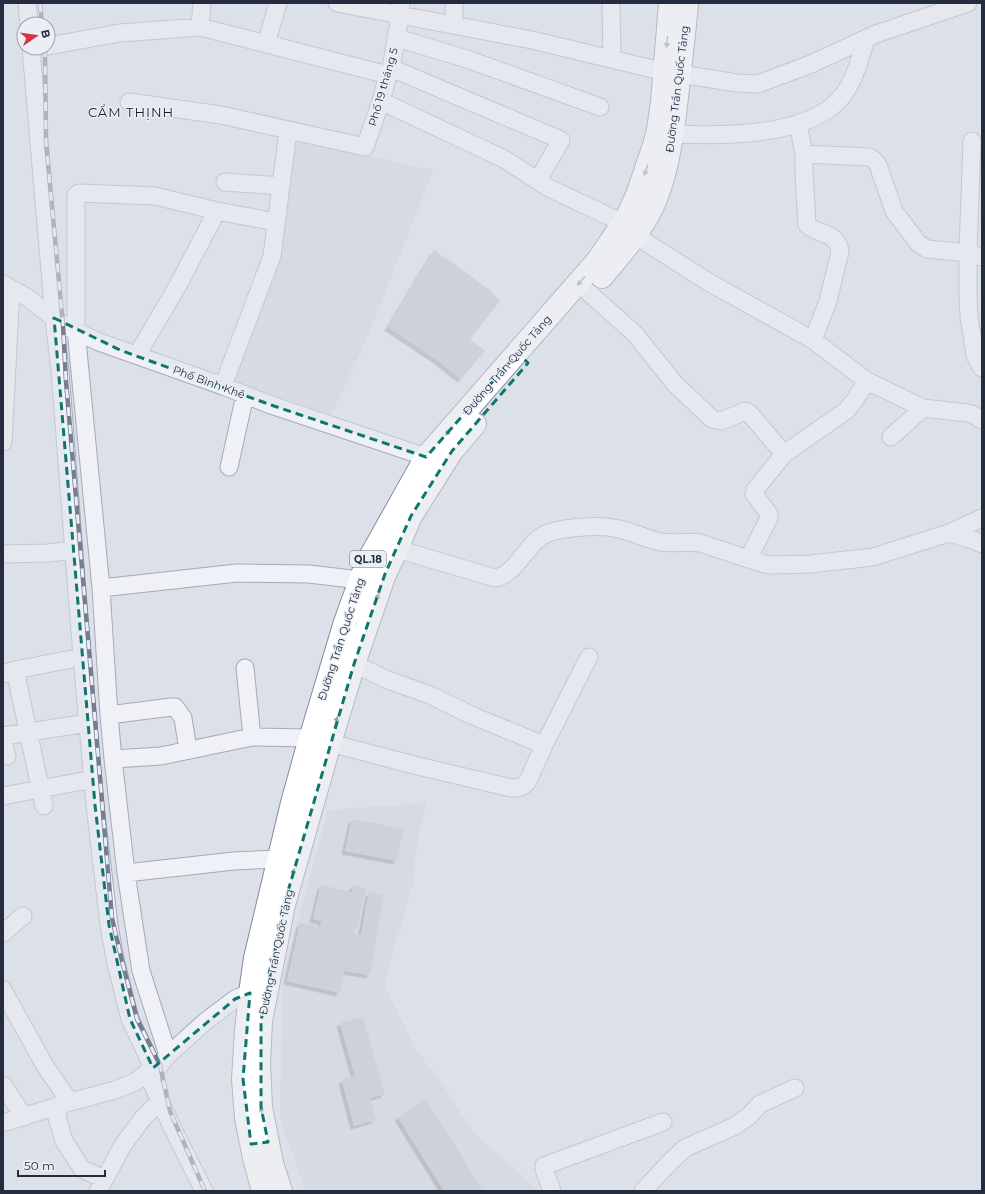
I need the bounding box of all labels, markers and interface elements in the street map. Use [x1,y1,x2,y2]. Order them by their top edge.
north arrow [16,16,56,56]
street label: Đường Trần Quốc Tảng [662,25,692,153]
text: B [38,28,54,39]
one-way arrow [664,36,671,48]
street label: Phố 19 tháng 5 [365,46,401,128]
district label: CẨM THỊNH [88,104,174,120]
one-way arrow [643,164,649,176]
one-way arrow [576,275,585,286]
street label: Đường Trần Quốc Tảng [460,312,554,418]
street label: Phố Bình Khê [171,362,247,402]
one-way arrow [444,426,454,436]
road number: QL.18 [350,551,386,567]
street label: Đường Trần Quốc Tảng [315,576,367,702]
one-way arrow [374,592,380,604]
one-way arrow [333,716,339,728]
one-way arrow [290,868,296,880]
street label: Đường Trần Quốc Tảng [256,888,296,1016]
one-way arrow [258,1106,264,1119]
scale bar [18,1152,105,1178]
text: 50 m [24,1158,55,1173]

